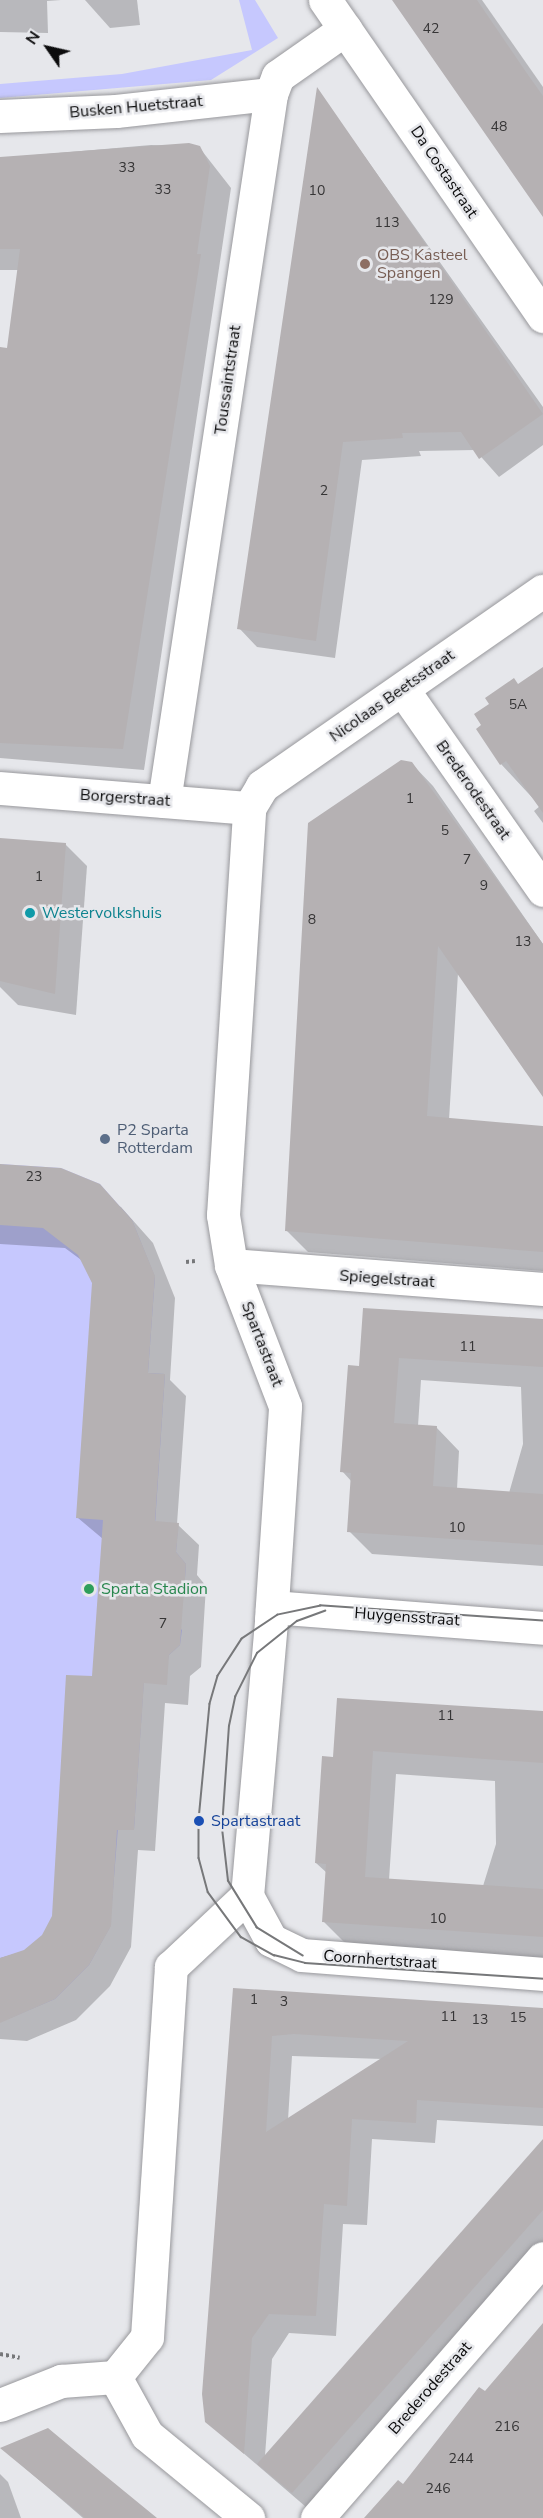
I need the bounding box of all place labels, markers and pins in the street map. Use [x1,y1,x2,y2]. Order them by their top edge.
place label: OBS Kasteel Spangen [377,245,467,283]
marker: OBS Kasteel Spangen [358,257,372,271]
place label: Westervolkshuis [42,903,162,923]
marker: Westervolkshuis [23,906,37,920]
place label: P2 Sparta Rotterdam [117,1120,193,1158]
marker: P2 Sparta Rotterdam [98,1132,112,1146]
place label: Sparta Stadion [101,1579,208,1599]
marker: Sparta Stadion [82,1582,96,1596]
place label: Spartastraat [211,1811,300,1831]
marker: Spartastraat [192,1814,206,1828]

